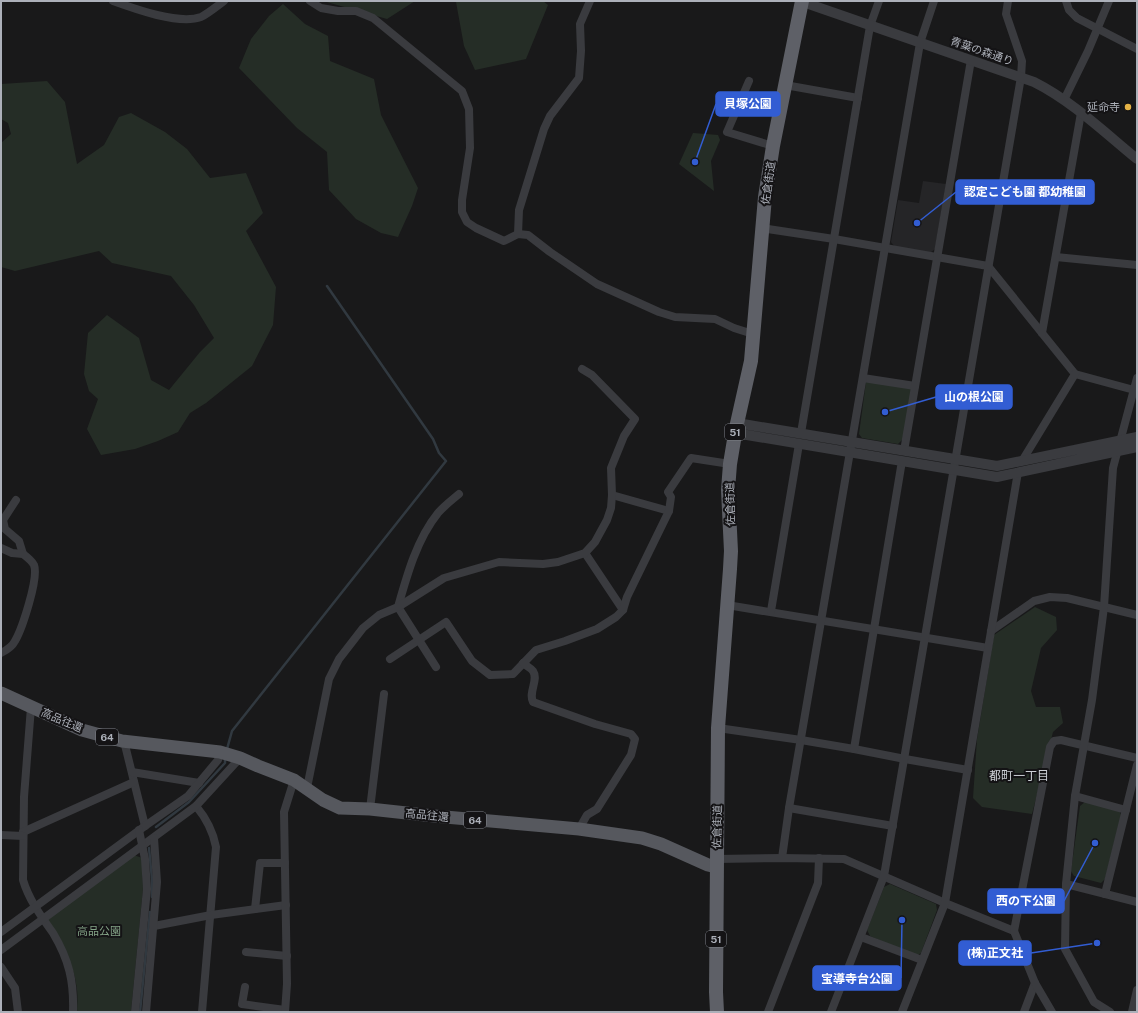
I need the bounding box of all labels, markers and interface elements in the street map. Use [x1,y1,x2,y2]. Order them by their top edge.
street label: 青葉の森通り [949,35,1015,67]
callout: 貝塚公園 [716,92,780,116]
text: 貝塚公園 [724,97,772,111]
place label: 延命寺 [1087,101,1120,113]
marker: 延命寺 [1123,102,1133,112]
street label: 佐倉街道 [759,160,777,206]
callout: 認定こども園 都幼稚園 [956,180,1094,204]
text: 認定こども園 都幼稚園 [964,185,1086,199]
callout: 山の根公園 [936,385,1012,409]
text: 山の根公園 [944,390,1004,404]
road number: 51 [725,424,745,440]
street label: 佐倉街道 [724,482,736,526]
street label: 高品往還 [39,706,85,734]
road number: 64 [96,729,118,745]
district label: 都町一丁目 [989,769,1049,783]
street label: 佐倉街道 [711,805,723,849]
street label: 高品往還 [404,807,450,823]
road number: 64 [464,812,486,828]
callout: 西の下公園 [988,889,1064,913]
text: 西の下公園 [996,894,1056,908]
park label: 高品公園 [77,925,121,937]
road number: 51 [706,931,726,947]
callout: (株)正文社 [959,941,1031,965]
text: (株)正文社 [967,946,1023,960]
callout: 宝導寺台公園 [813,966,901,990]
text: 宝導寺台公園 [821,972,893,986]

